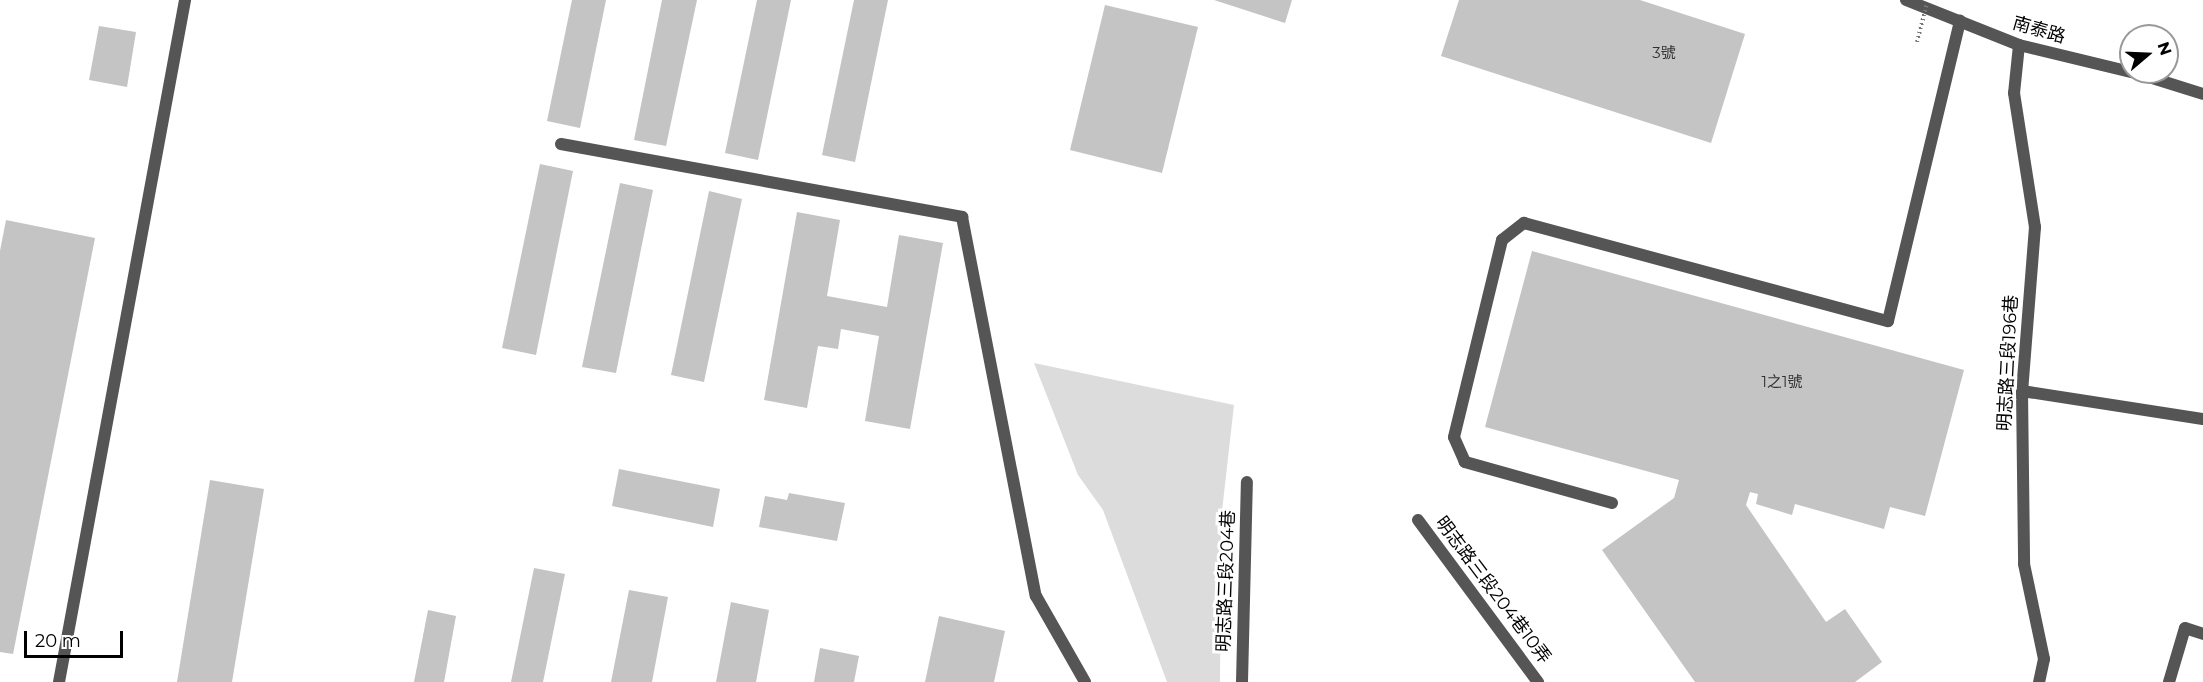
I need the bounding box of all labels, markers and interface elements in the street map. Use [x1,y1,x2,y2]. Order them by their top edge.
street label: 南泰路 [2010,12,2068,48]
north arrow [2119,24,2179,84]
text: N [2154,39,2176,58]
house number: 3號 [1652,44,1676,62]
street label: 明志路三段196巷 [1994,294,2022,432]
house number: 1之1號 [1762,373,1802,391]
street label: 明志路三段204巷 [1213,510,1239,652]
street label: 明志路三段204巷10弄 [1431,512,1555,668]
scale bar [27,619,126,657]
text: 20 m [35,630,81,652]

